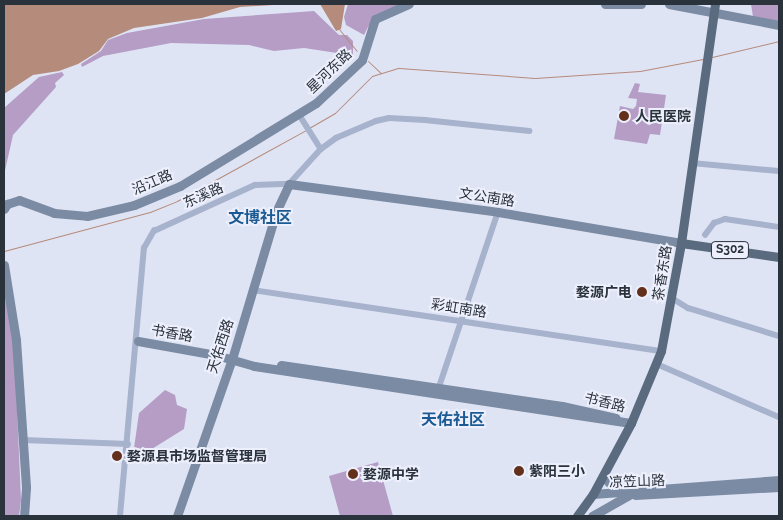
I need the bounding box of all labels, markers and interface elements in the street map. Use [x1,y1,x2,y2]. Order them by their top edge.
street label: 星河东路 [303,46,355,96]
place label: 人民医院 [635,108,691,124]
marker: 人民医院 [617,109,631,123]
street label: 沿江路 [129,166,175,198]
street label: 东溪路 [180,179,226,211]
street label: 文公南路 [458,184,516,210]
district label: 文博社区 [228,208,292,228]
road number: S302 [710,240,750,260]
street label: 茶香东路 [649,244,675,302]
place label: 婺源广电 [576,284,632,300]
marker: 婺源广电 [636,286,648,298]
street label: 彩虹南路 [430,295,488,321]
street label: 天佑西路 [203,317,237,375]
street label: 书香路 [150,321,194,345]
street label: 书香路 [583,389,627,415]
district label: 天佑社区 [421,410,485,430]
place label: 婺源县市场监督管理局 [127,448,267,464]
marker: 婺源县市场监督管理局 [111,450,123,462]
place label: 紫阳三小 [529,463,585,479]
marker: 紫阳三小 [513,465,525,477]
place label: 婺源中学 [363,466,419,482]
marker: 婺源中学 [347,468,359,480]
street label: 凉笠山路 [609,472,665,490]

